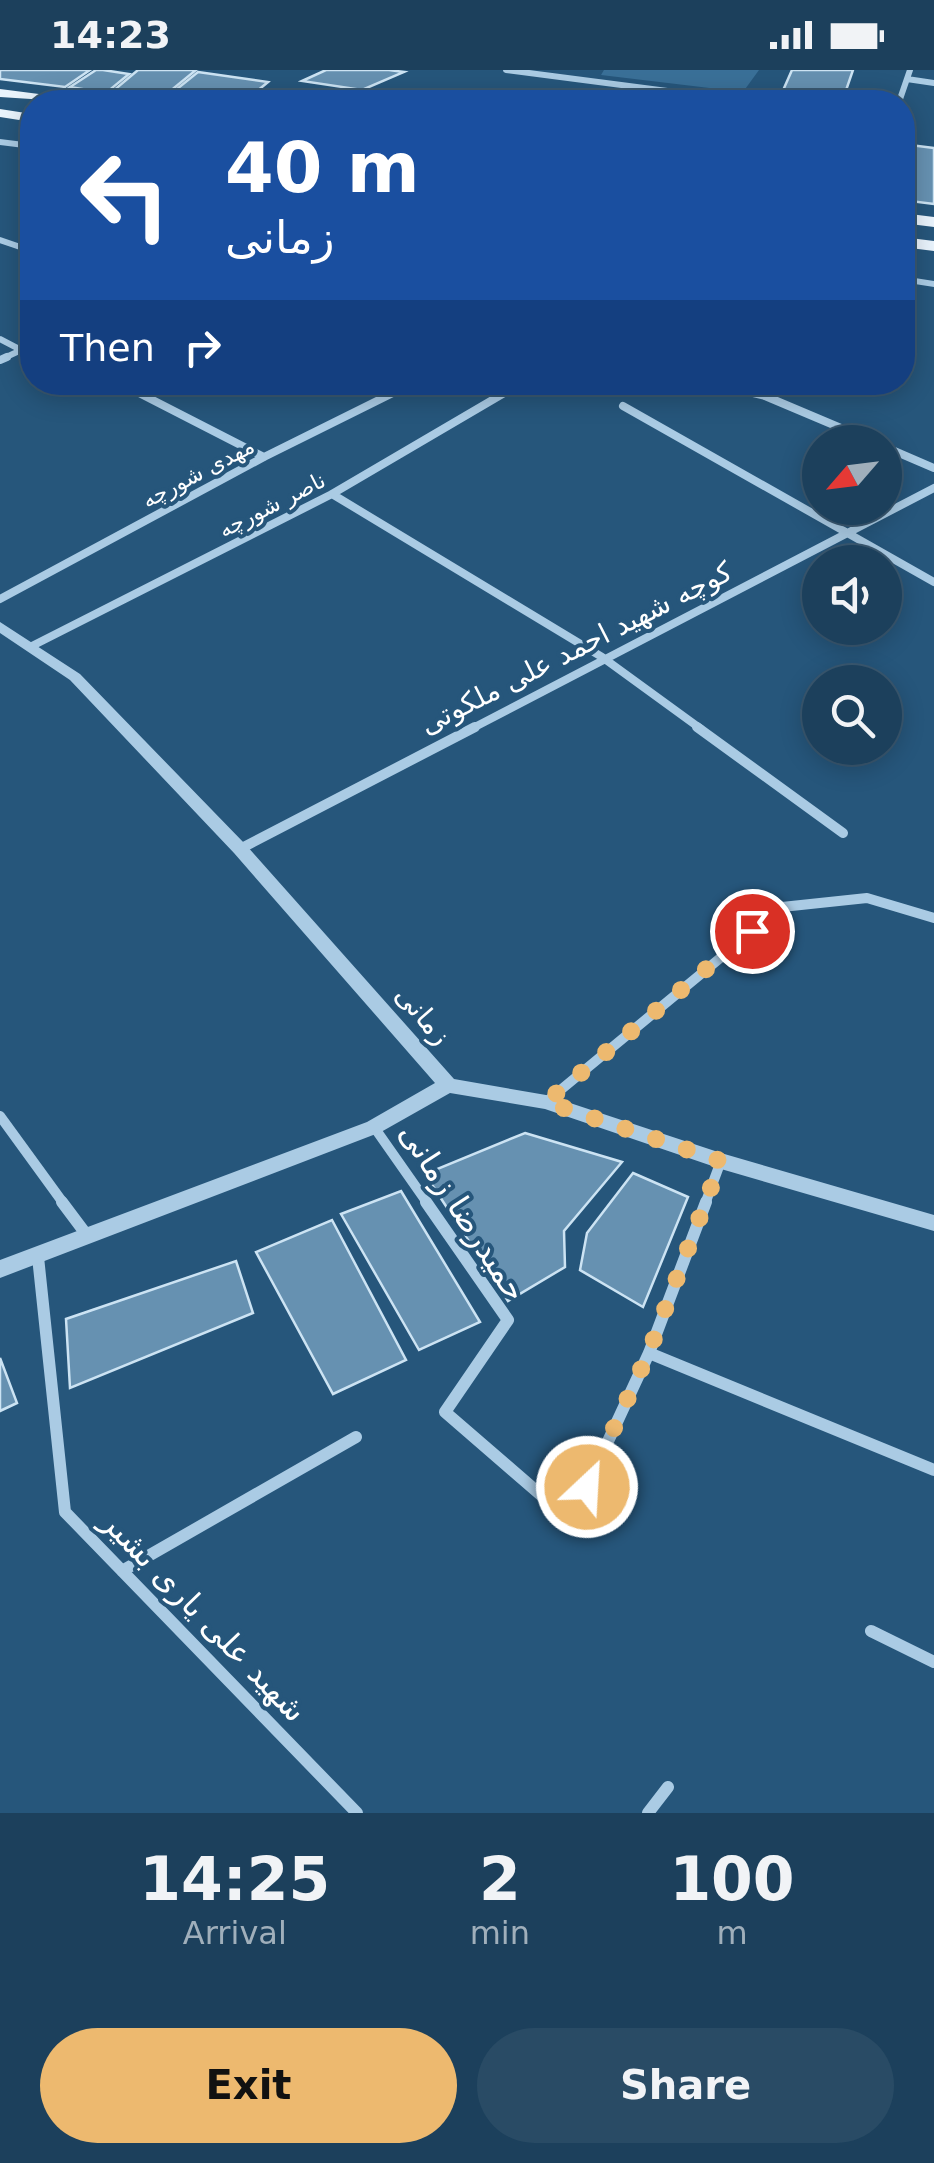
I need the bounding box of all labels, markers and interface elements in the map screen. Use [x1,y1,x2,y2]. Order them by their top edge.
text: 14:23 [50,13,171,57]
text: 40 m [225,127,420,209]
icon: left [60,130,190,260]
text: زمانی [225,211,335,264]
icon: right [175,320,230,375]
text: Then [60,326,155,370]
north arrow [802,425,902,525]
map controls [802,425,902,765]
street label: مهدی شورچه [138,433,258,513]
street label: ناصر شورچه [214,467,330,543]
button: sound [802,545,902,645]
street label: کوچه شهید احمد علی ملکوتی [414,554,738,741]
button: search [802,665,902,765]
pin [710,889,795,974]
icon: arrive [725,904,780,959]
street label: زمانی [388,978,458,1052]
street label: حمیدرضا زمانی [391,1116,535,1308]
position arrow [535,1435,639,1539]
street label: شهید علی یاری بشیر [92,1501,315,1729]
text: 14:25 [139,1844,330,1914]
text: 2 [479,1844,521,1914]
text: 100 [669,1844,795,1914]
text: Arrival [183,1914,287,1952]
text: min [470,1914,530,1952]
text: m [716,1914,748,1952]
button: Exit [40,2028,457,2143]
button: Share [477,2028,894,2143]

